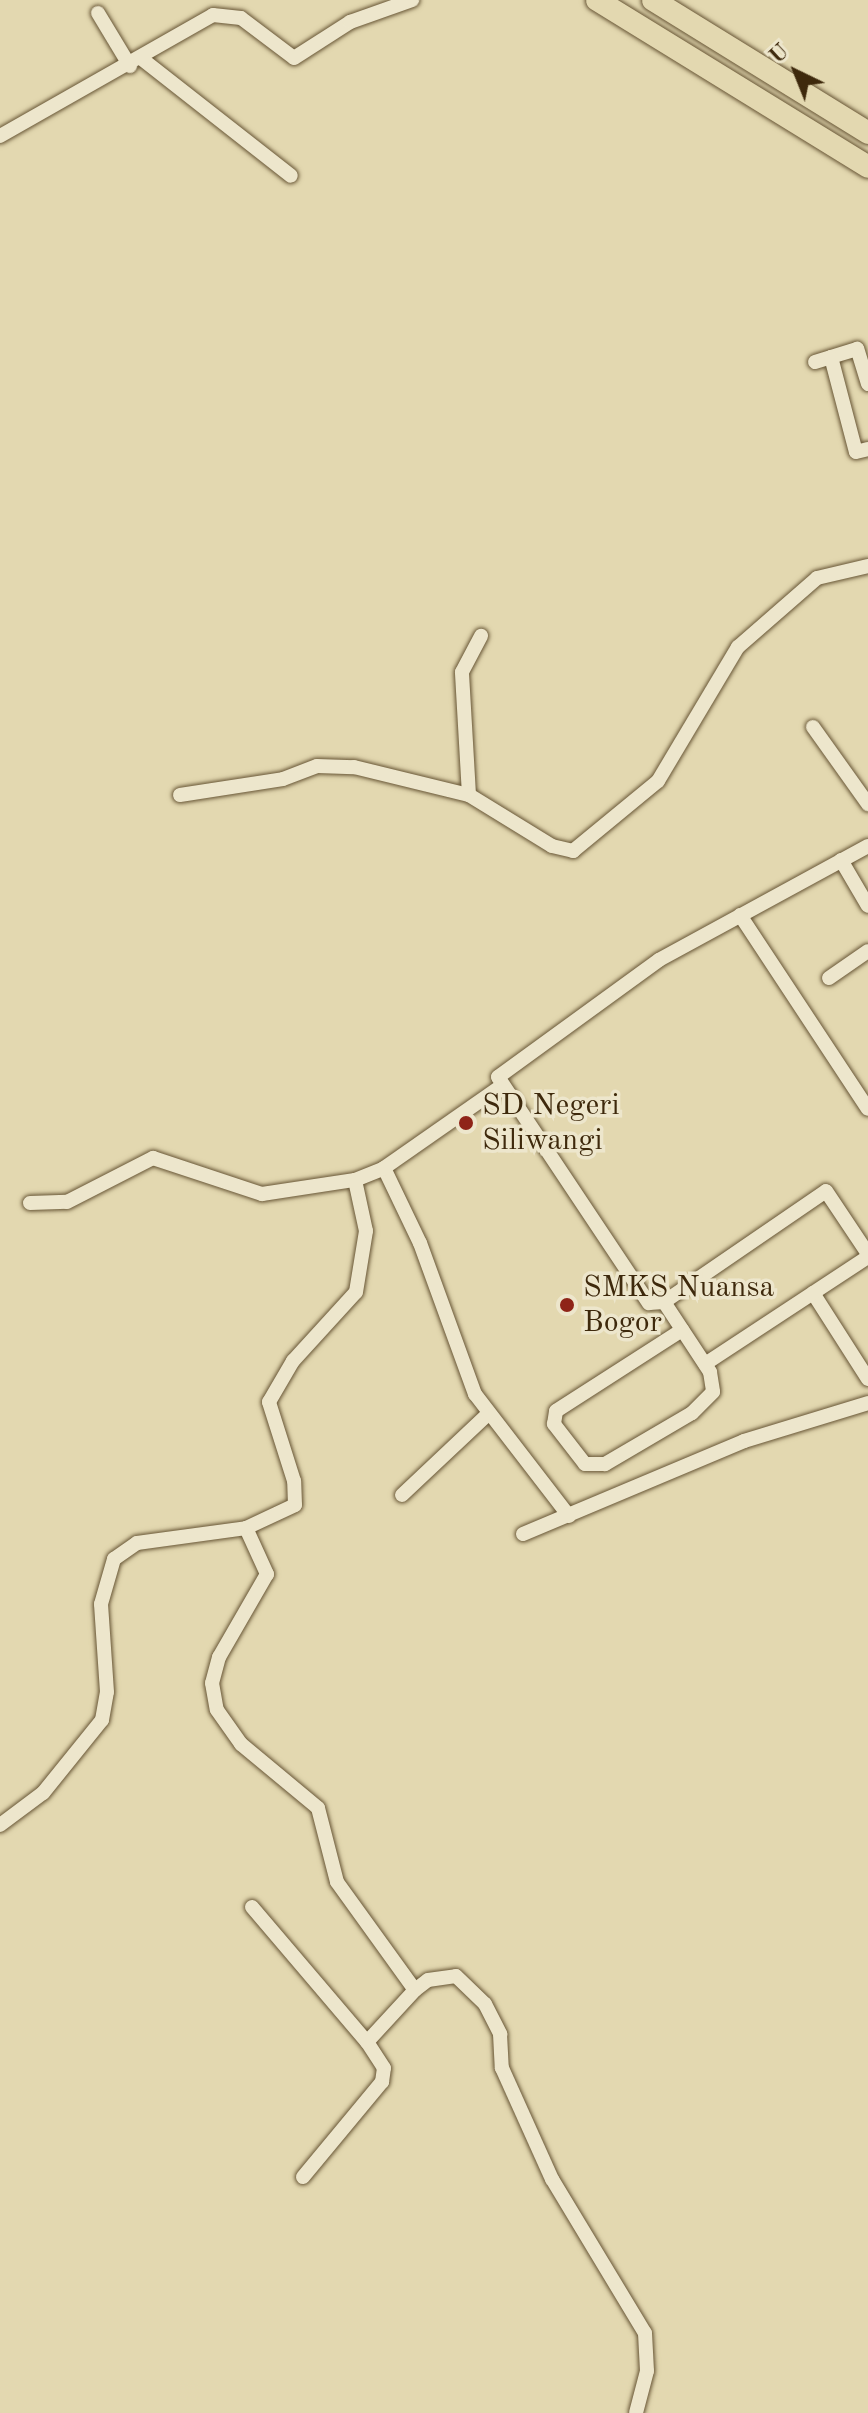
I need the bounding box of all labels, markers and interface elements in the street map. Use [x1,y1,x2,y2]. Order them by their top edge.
north arrow [756,32,836,112]
text: U [766,40,794,68]
place label: SD Negeri Siliwangi [482,1088,620,1158]
marker: SD Negeri Siliwangi [457,1114,475,1132]
place label: SMKS Nuansa Bogor [583,1270,774,1340]
marker: SMKS Nuansa Bogor [558,1296,576,1314]

